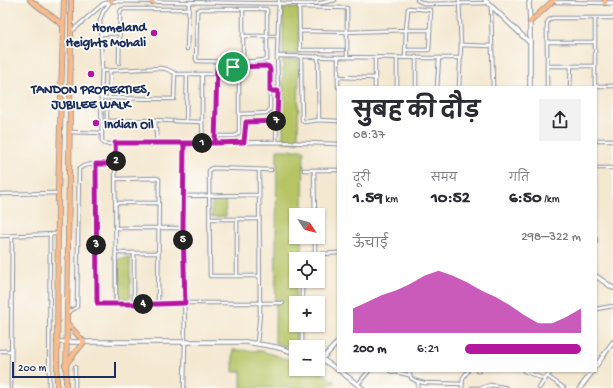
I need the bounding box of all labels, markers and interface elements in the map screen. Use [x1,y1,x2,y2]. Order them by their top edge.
place label: Homeland Heights Mohali [66,21,147,51]
marker: Homeland Heights Mohali [149,28,159,38]
pin [216,50,250,84]
icon: arrive [222,56,244,78]
marker: TANDON PROPERTIES, JUBILEE WALK [86,69,96,79]
place label: TANDON PROPERTIES, JUBILEE WALK [30,83,151,113]
button: share [539,99,581,141]
text: सुबह की दौड़ [353,100,480,126]
pin: 7 [266,111,286,131]
text: 7 [273,115,279,127]
marker: Indian Oil [91,118,101,128]
place label: Indian Oil [104,118,154,133]
text: 08:37 [353,128,385,143]
pin: 1 [192,133,212,153]
text: 1 [200,137,204,149]
pin: 2 [106,151,126,171]
text: 2 [113,155,119,167]
text: दूरी [353,173,370,185]
text: समय [431,173,457,185]
text: गति [509,173,529,185]
text: 1.59 [353,189,383,209]
text: 10:52 [431,189,470,209]
text: 6:50 [509,189,542,209]
text: km [383,194,398,206]
text: /km [542,194,560,206]
north arrow [289,208,325,244]
map controls [289,208,325,376]
pin: 5 [173,230,193,250]
text: 298–322 m [521,230,581,245]
text: 5 [180,234,186,246]
pin: 3 [86,235,106,255]
text: ऊँचाई [353,237,388,252]
text: 3 [93,239,99,251]
button: locate [289,252,325,288]
pin: 4 [133,294,153,314]
button: + [289,296,325,332]
text: 4 [140,298,146,310]
button: − [289,340,325,376]
text: 200 m [353,342,386,357]
text: 6:21 [417,342,439,357]
scale bar [12,360,116,379]
text: 200 m [18,363,46,375]

